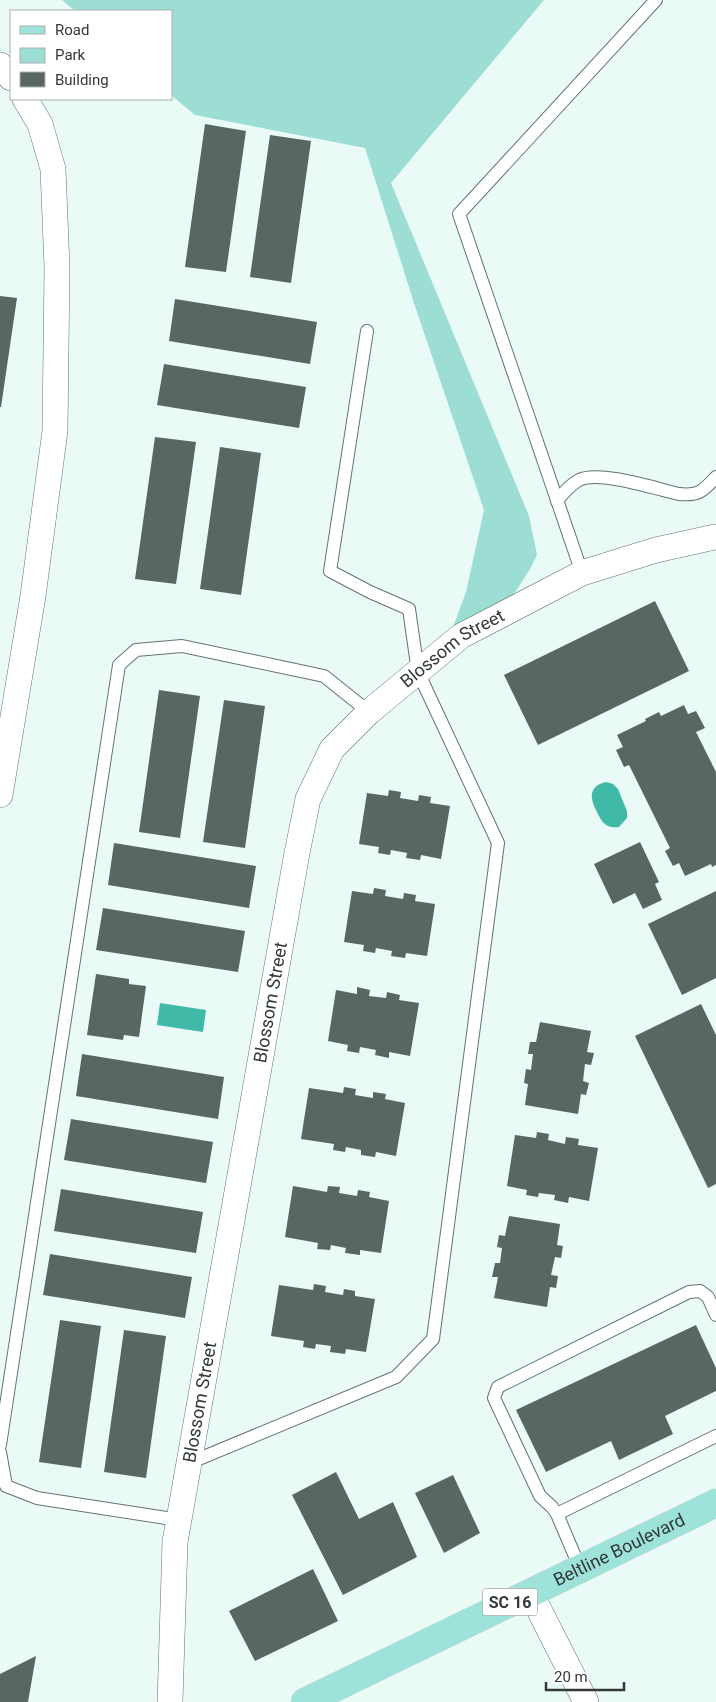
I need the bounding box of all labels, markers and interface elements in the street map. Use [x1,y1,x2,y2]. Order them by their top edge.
legend [10,10,172,100]
text: Road [55,21,89,39]
text: Park [55,46,86,64]
text: Building [55,71,109,89]
street label: Blossom Street [396,604,508,692]
street label: Blossom Street [249,940,291,1065]
street label: Blossom Street [178,1340,220,1464]
street label: Beltline Boulevard [550,1509,688,1590]
road number: SC 16 [482,1588,538,1615]
scale bar [546,1660,624,1692]
text: 20 m [554,1668,588,1686]

